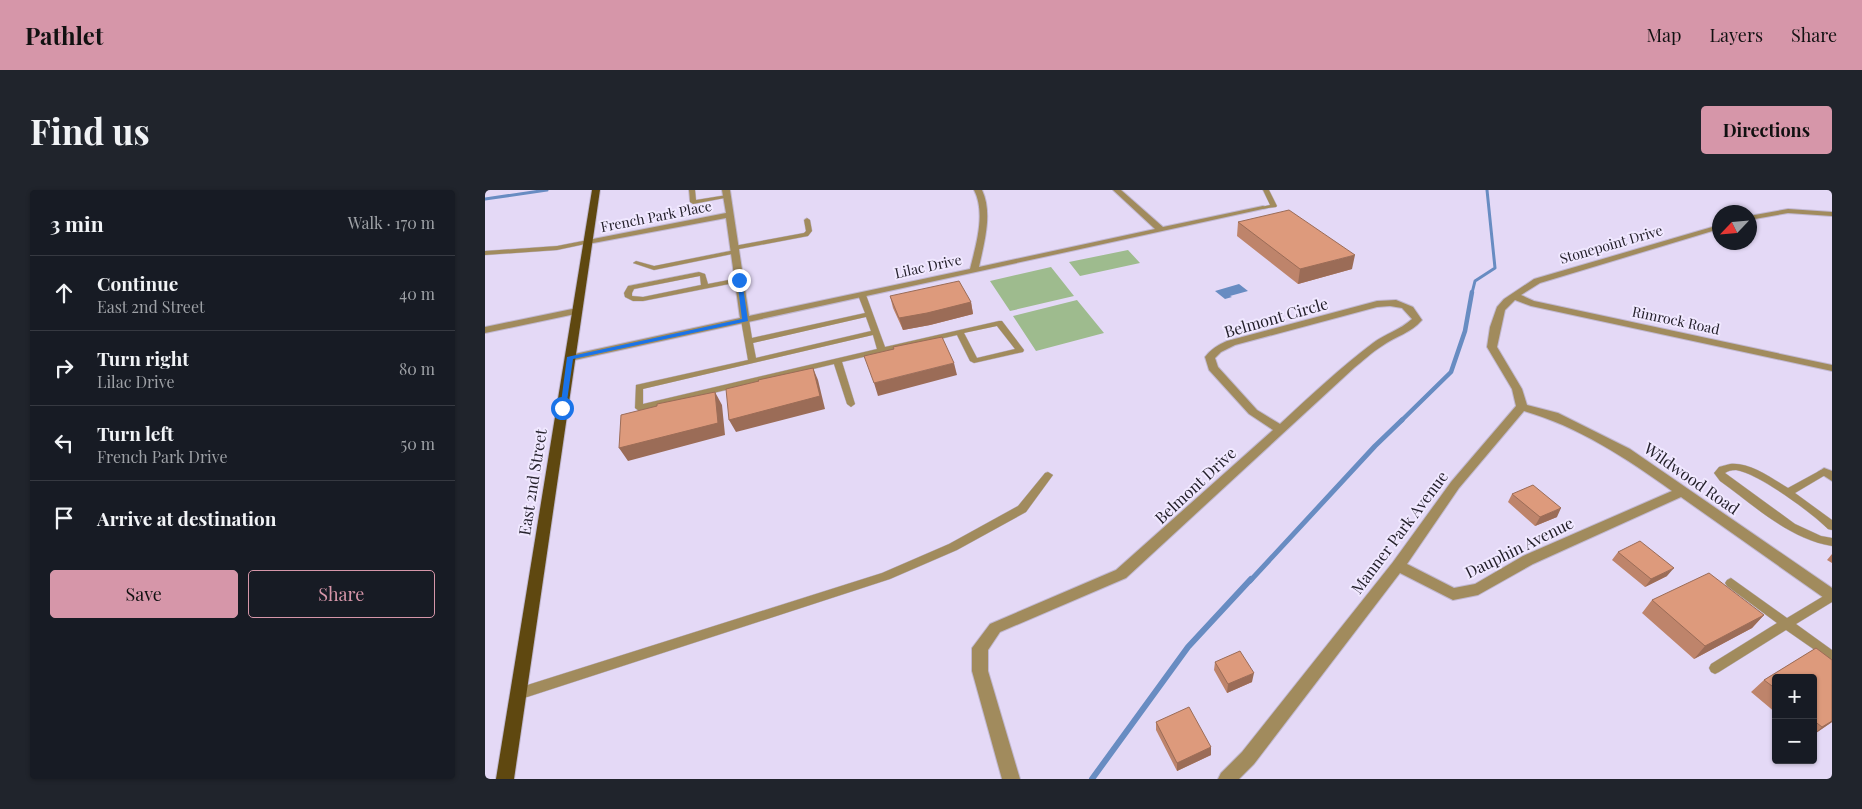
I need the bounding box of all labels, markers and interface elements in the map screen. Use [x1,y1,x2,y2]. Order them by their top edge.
text: Pathlet [25,19,103,51]
text: Map [1646,23,1681,47]
text: Layers [1709,23,1763,47]
text: Share [1791,23,1837,47]
button: Directions [1701,106,1832,154]
text: Find us [30,107,150,154]
street label: French Park Place [599,196,713,236]
north arrow [1712,205,1757,250]
text: 3 min [50,209,104,237]
text: Walk · 170 m [348,212,435,233]
street label: Stonepoint Drive [1557,220,1665,268]
street label: Lilac Drive [893,250,963,282]
route end [728,269,751,292]
text: Continue [97,270,178,296]
icon: ahead [50,279,78,307]
text: 40 m [399,283,435,304]
street label: Belmont Circle [1222,292,1330,342]
text: East 2nd Street [97,296,205,317]
street label: Rimrock Road [1631,301,1721,339]
text: Turn right [97,345,189,371]
icon: right [50,354,78,382]
text: 80 m [399,358,435,379]
text: Lilac Drive [97,371,175,392]
route start [551,397,574,420]
text: Turn left [97,420,174,446]
street label: East 2nd Street [513,427,551,537]
icon: left [50,429,78,457]
text: 50 m [401,433,435,454]
street label: Wildwood Road [1639,437,1744,519]
street label: Belmont Drive [1150,442,1240,528]
text: French Park Drive [97,446,227,467]
street label: Manner Park Avenue [1346,466,1452,598]
icon: arrive [50,504,78,532]
text: Arrive at destination [97,505,277,531]
street label: Dauphin Avenue [1461,512,1577,582]
button: Save [50,570,238,618]
button: Share [248,570,435,618]
map controls [1772,674,1817,764]
button: + [1772,674,1817,719]
button: − [1772,719,1817,764]

